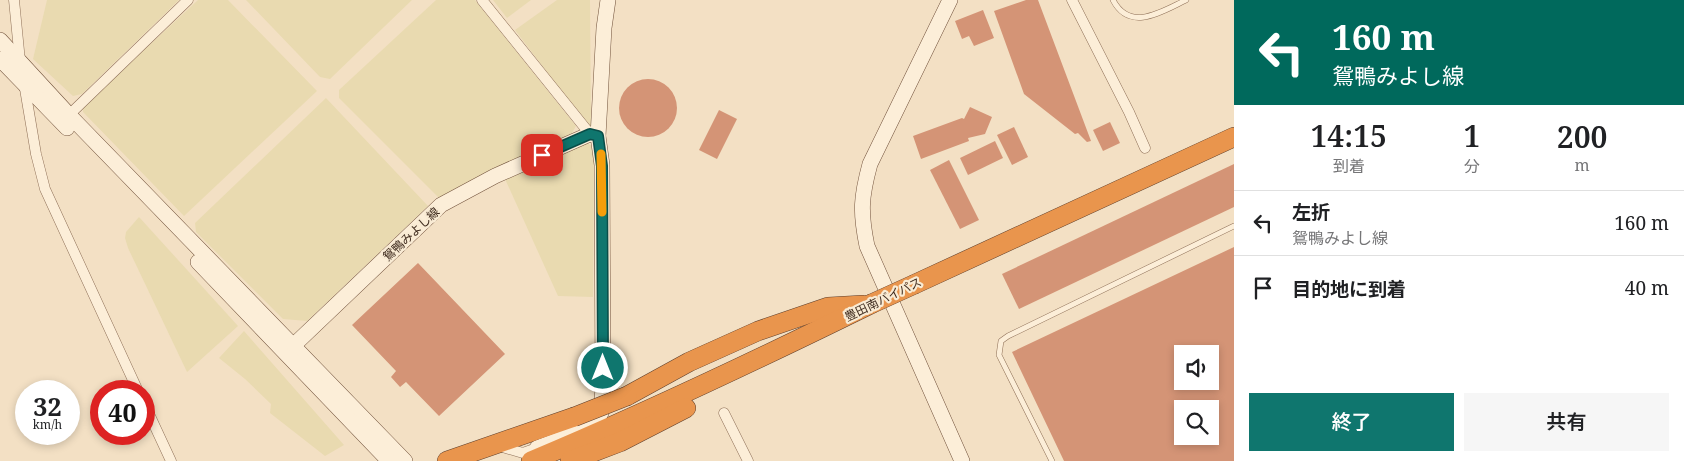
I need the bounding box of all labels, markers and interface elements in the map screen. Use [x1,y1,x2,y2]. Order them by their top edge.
text: 160 m [1332,13,1435,60]
icon: left [1249,20,1314,85]
text: 鴛鴨みよし線 [1332,60,1464,90]
text: 14:15 [1310,115,1387,156]
text: 1 [1463,115,1480,156]
text: 200 [1557,116,1608,157]
pin [521,134,563,176]
icon: arrive [528,141,556,169]
text: m [1575,154,1590,176]
text: 到着 [1333,155,1365,177]
text: 分 [1464,155,1480,177]
text: 左折 [1292,199,1330,225]
street label: 鴛鴨みよし線 [379,203,443,265]
icon: left [1249,209,1277,237]
text: 160 m [1614,210,1669,236]
text: 鴛鴨みよし線 [1292,227,1388,249]
street label: 豊田南バイパス [842,273,924,325]
icon: arrive [1249,274,1277,302]
text: 40 m [1625,275,1669,301]
text: 目的地に到着 [1292,276,1406,302]
position arrow [576,341,628,393]
map controls [1174,345,1219,445]
button: sound [1174,345,1219,390]
speed limit sign: 40 [90,380,155,445]
text: 32 [33,389,62,423]
button: 終了 [1249,393,1454,451]
button: 共有 [1464,393,1669,451]
button: search [1174,400,1219,445]
text: km/h [33,416,62,433]

